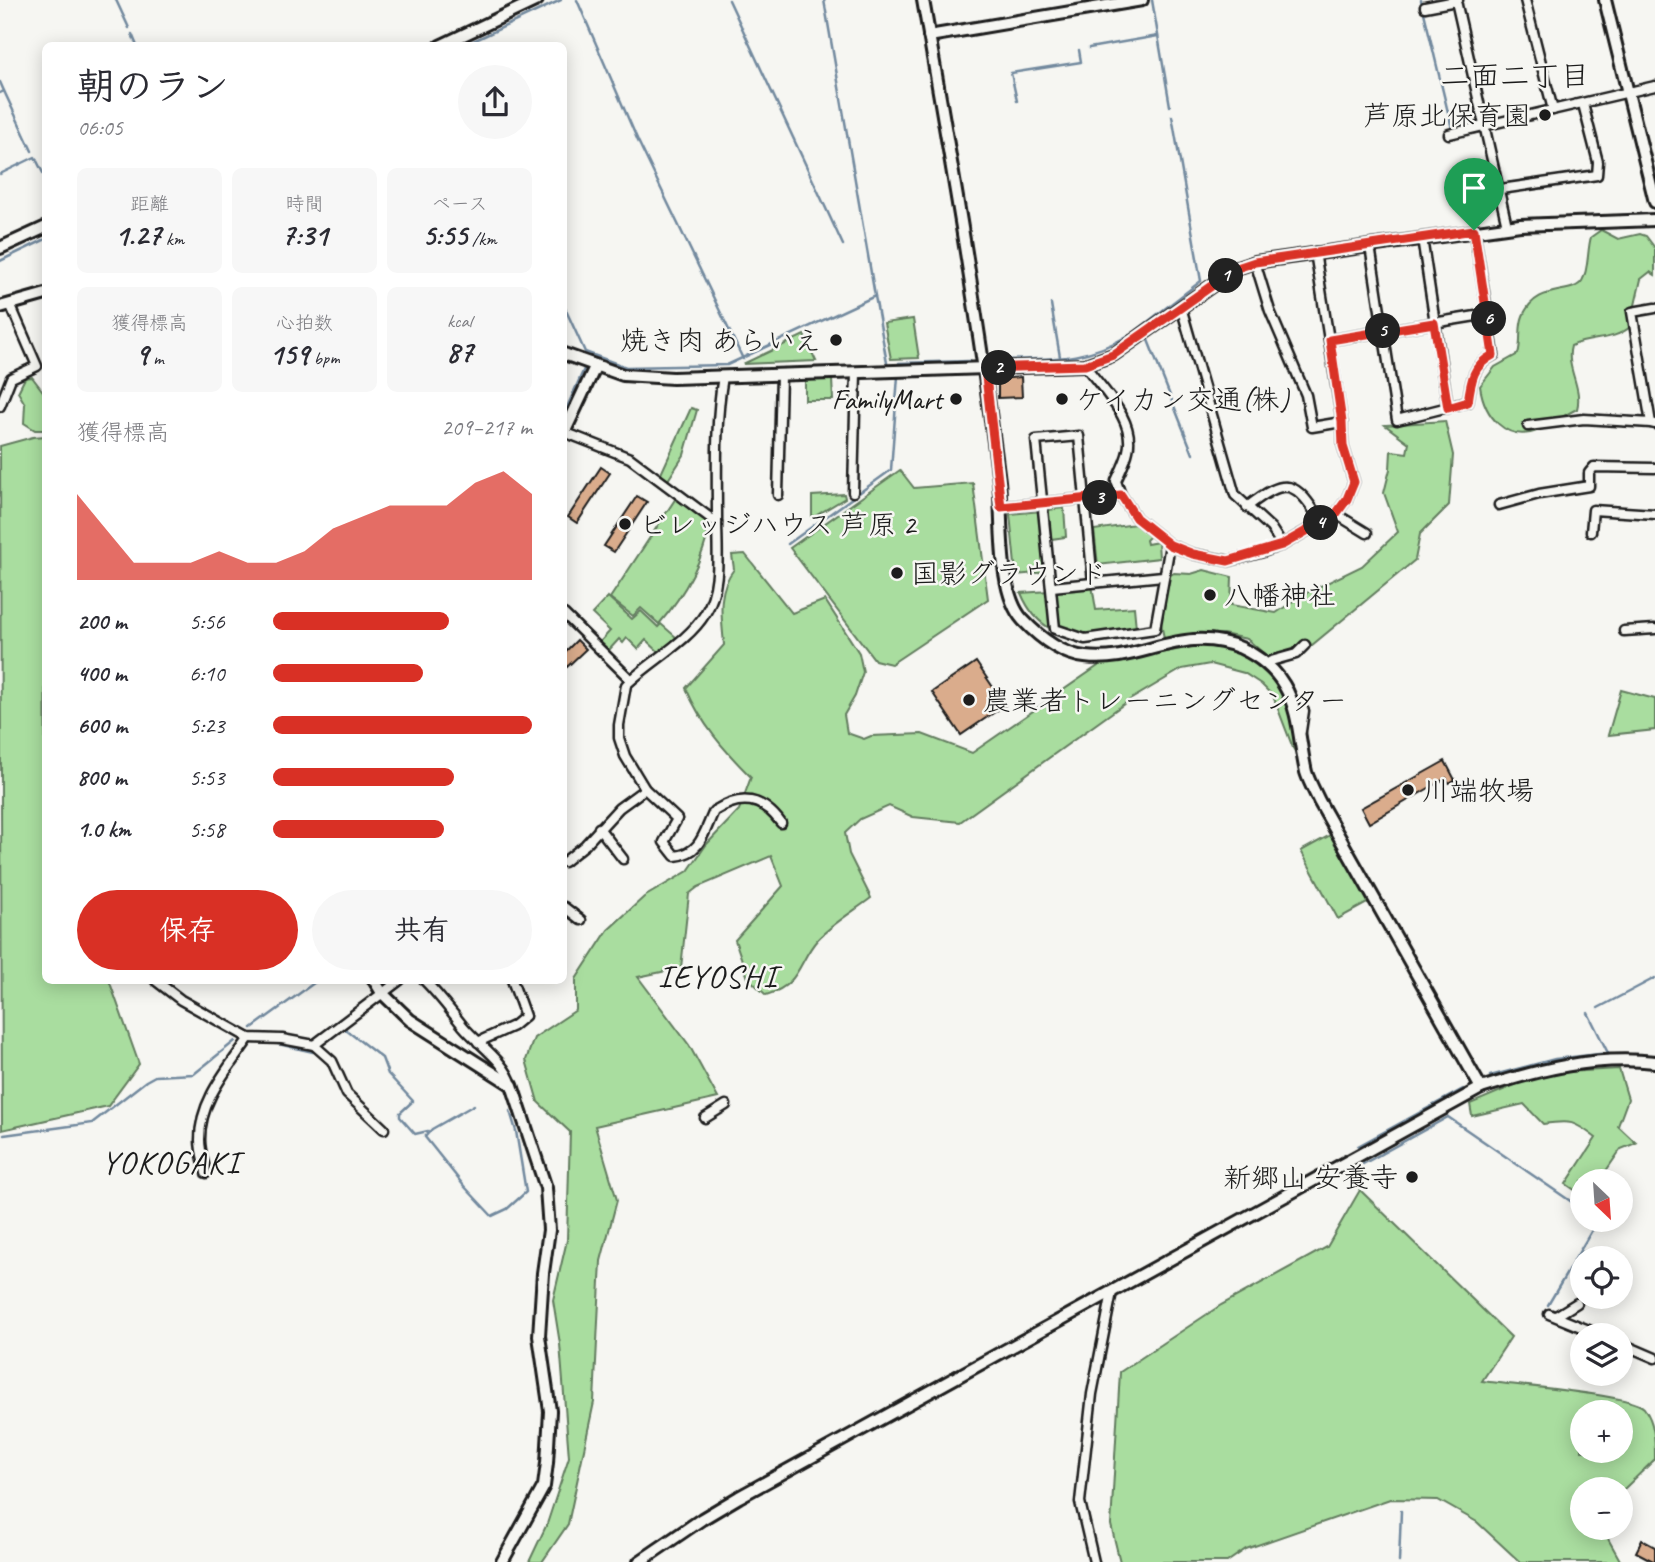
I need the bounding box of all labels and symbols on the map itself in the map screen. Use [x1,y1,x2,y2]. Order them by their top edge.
district label: 二面二丁目 [1440,57,1590,95]
place label: 芦原北保育園 [1363,98,1531,133]
marker: 芦原北保育園 [1537,107,1553,123]
pin [1444,158,1504,230]
pin: 1 [1208,258,1244,294]
pin: 6 [1472,302,1506,336]
pin: 5 [1366,314,1400,348]
place label: 焼き肉 あらいえ [620,323,822,358]
marker: 焼き肉 あらいえ [828,332,844,348]
pin: 2 [982,350,1016,386]
place label: FamilyMart [832,382,945,417]
place label: ケイカン交通(株) [1076,382,1291,417]
marker: FamilyMart [948,391,964,407]
marker: ケイカン交通(株) [1054,391,1070,407]
pin: 3 [1082,480,1118,516]
pin: 4 [1304,505,1338,540]
place label: ビレッジハウス 芦原 2 [639,507,918,542]
marker: ビレッジハウス 芦原 2 [617,516,633,532]
place label: 国影グラウンド [911,556,1107,591]
marker: 国影グラウンド [889,565,905,581]
place label: 八幡神社 [1224,578,1336,613]
marker: 八幡神社 [1202,587,1218,603]
place label: 農業者トレーニングセンター [983,683,1347,718]
marker: 農業者トレーニングセンター [961,692,977,708]
place label: 川端牧場 [1422,773,1534,808]
marker: 川端牧場 [1400,782,1416,798]
district label: IEYOSHI [658,956,783,997]
district label: YOKOGAKI [102,1142,246,1183]
place label: 新郷山 安養寺 [1223,1160,1398,1195]
marker: 新郷山 安養寺 [1404,1169,1420,1185]
north arrow [1570,1169,1633,1232]

